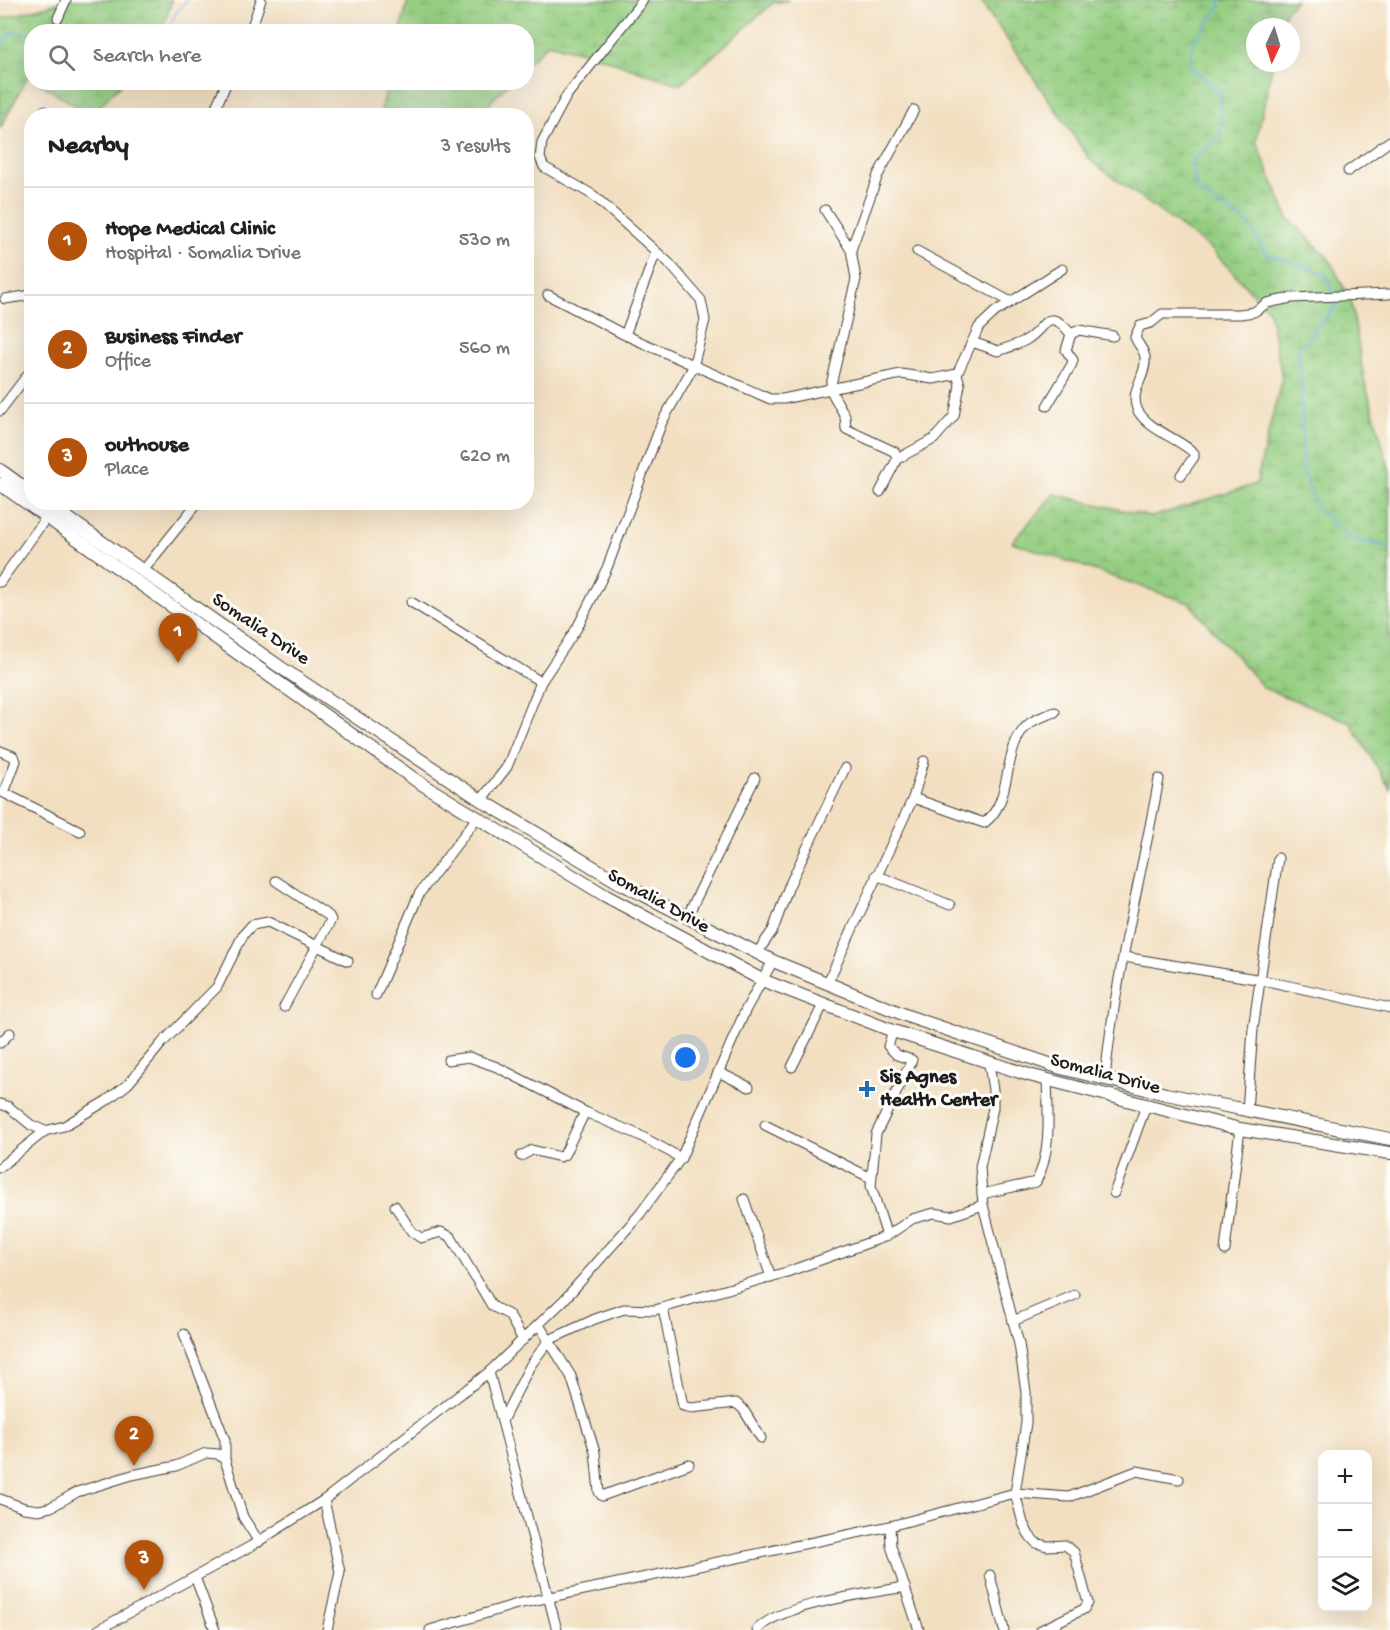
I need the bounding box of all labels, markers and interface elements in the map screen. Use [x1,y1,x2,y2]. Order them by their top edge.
north arrow [1246,18,1300,72]
search box [24,24,534,90]
icon: search [45,41,78,74]
text: Search here [93,44,201,70]
text: Nearby [48,132,129,163]
text: 3 results [441,136,510,159]
text: Hope Medical Clinic [105,217,275,243]
text: 1 [63,230,72,253]
text: 530 m [459,230,510,253]
text: Hospital · Somalia Drive [105,243,301,266]
text: Business Finder [105,325,241,351]
text: 2 [63,338,72,361]
text: 560 m [459,338,510,361]
text: Office [105,351,151,374]
text: outhouse [105,433,189,459]
text: 3 [62,446,73,469]
text: 620 m [460,446,510,469]
text: Place [105,459,149,482]
street label: Somalia Drive [207,589,314,672]
pin: 1 [158,614,198,663]
street label: Somalia Drive [603,865,714,940]
your location [671,1043,700,1072]
street label: Somalia Drive [1047,1049,1163,1101]
place label: Sis Agnes Health Center [880,1067,999,1113]
marker: Sis Agnes Health Center [858,1080,876,1098]
pin: 2 [114,1416,154,1466]
map controls [1318,1450,1372,1612]
button: + [1318,1450,1372,1504]
button: − [1318,1504,1372,1558]
pin: 3 [124,1540,164,1590]
button: layers [1318,1558,1372,1612]

